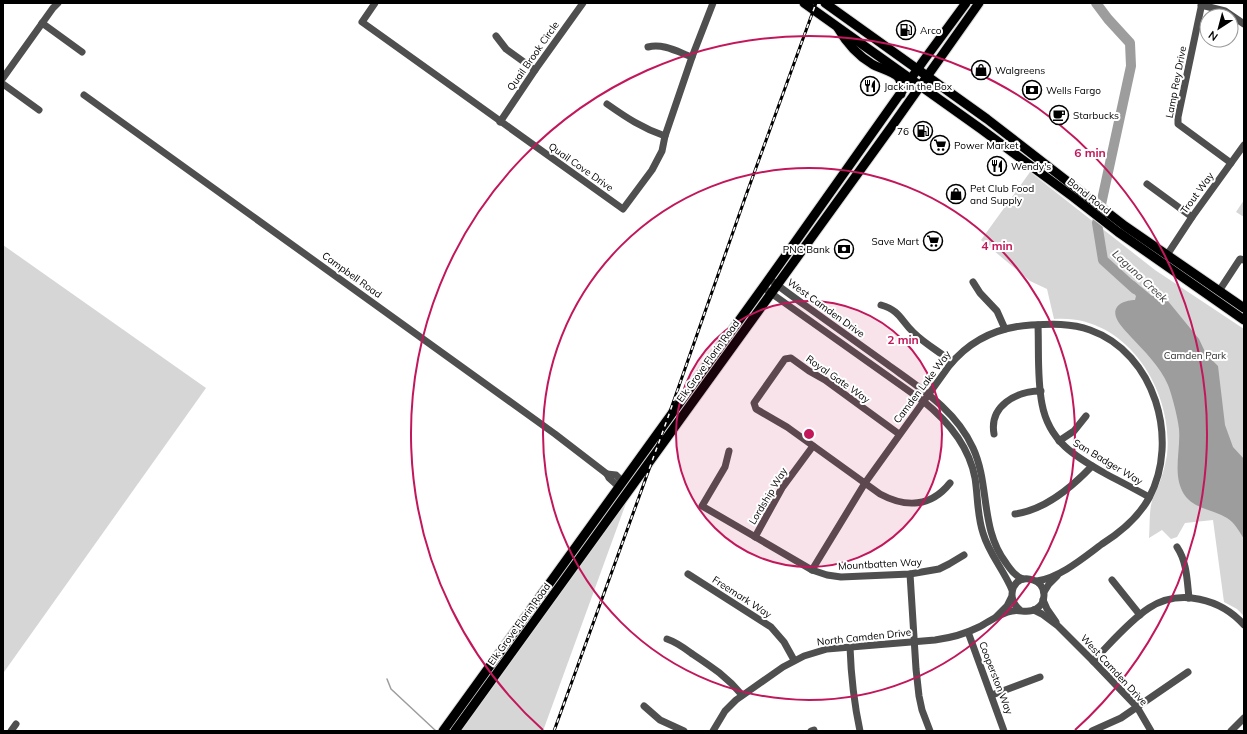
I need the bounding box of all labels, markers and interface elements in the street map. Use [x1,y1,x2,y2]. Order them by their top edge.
north arrow [1199,8,1239,48]
street label: Quail Brook Circle [504,19,562,93]
fuel station icon: Arco [895,19,917,41]
place label: Arco [920,24,942,37]
text: N [1206,28,1221,44]
street label: Lamp Rey Drive [1163,45,1189,119]
shop icon: Walgreens [970,59,992,81]
place label: Walgreens [995,64,1045,77]
restaurant icon: Jack in the Box [859,75,881,97]
bank icon: Wells Fargo [1021,79,1043,101]
place label: Jack in the Box [884,80,953,93]
place label: Wells Fargo [1046,84,1101,97]
cafe icon: Starbucks [1048,104,1070,126]
place label: Starbucks [1073,109,1119,122]
fuel station icon: 76 [912,120,934,142]
place label: 76 [897,125,909,138]
supermarket icon: Power Market [929,134,951,156]
place label: Power Market [954,139,1019,152]
street label: Quail Cove Drive [546,140,616,194]
text: 6 min [1074,145,1106,160]
restaurant icon: Wendy's [986,155,1008,177]
place label: Wendy's [1011,160,1051,173]
street label: Trout Way [1178,169,1217,216]
street label: Bond Road [1065,175,1113,217]
place label: Pet Club Food and Supply [970,182,1034,207]
shop icon: Pet Club Food and Supply [945,183,967,205]
supermarket icon: Save Mart [922,230,944,252]
place label: Save Mart [872,235,919,248]
bank icon: PNC Bank [833,238,855,260]
text: 4 min [981,238,1013,253]
place label: PNC Bank [783,243,831,256]
water label: Laguna Creek [1109,247,1171,305]
street label: Campbell Road [320,249,384,301]
street label: West Camden Drive [785,276,867,340]
street label: Elk Grove Florin Road [674,317,742,405]
text: 2 min [887,332,919,347]
street label: Camden Lake Way [890,348,954,426]
park label: Camden Park [1164,349,1227,362]
street label: Royal Gate Way [803,352,873,406]
centre of rings [802,427,816,441]
street label: San Badger Way [1071,436,1146,488]
street label: Lordship Way [746,465,790,527]
street label: Mountbatten Way [838,555,923,573]
street label: Freemark Way [710,573,775,621]
street label: Elk Grove Florin Road [485,580,553,668]
street label: North Camden Drive [816,626,912,648]
street label: West Camden Drive [1078,632,1150,708]
street label: Cooperston Way [976,640,1016,717]

